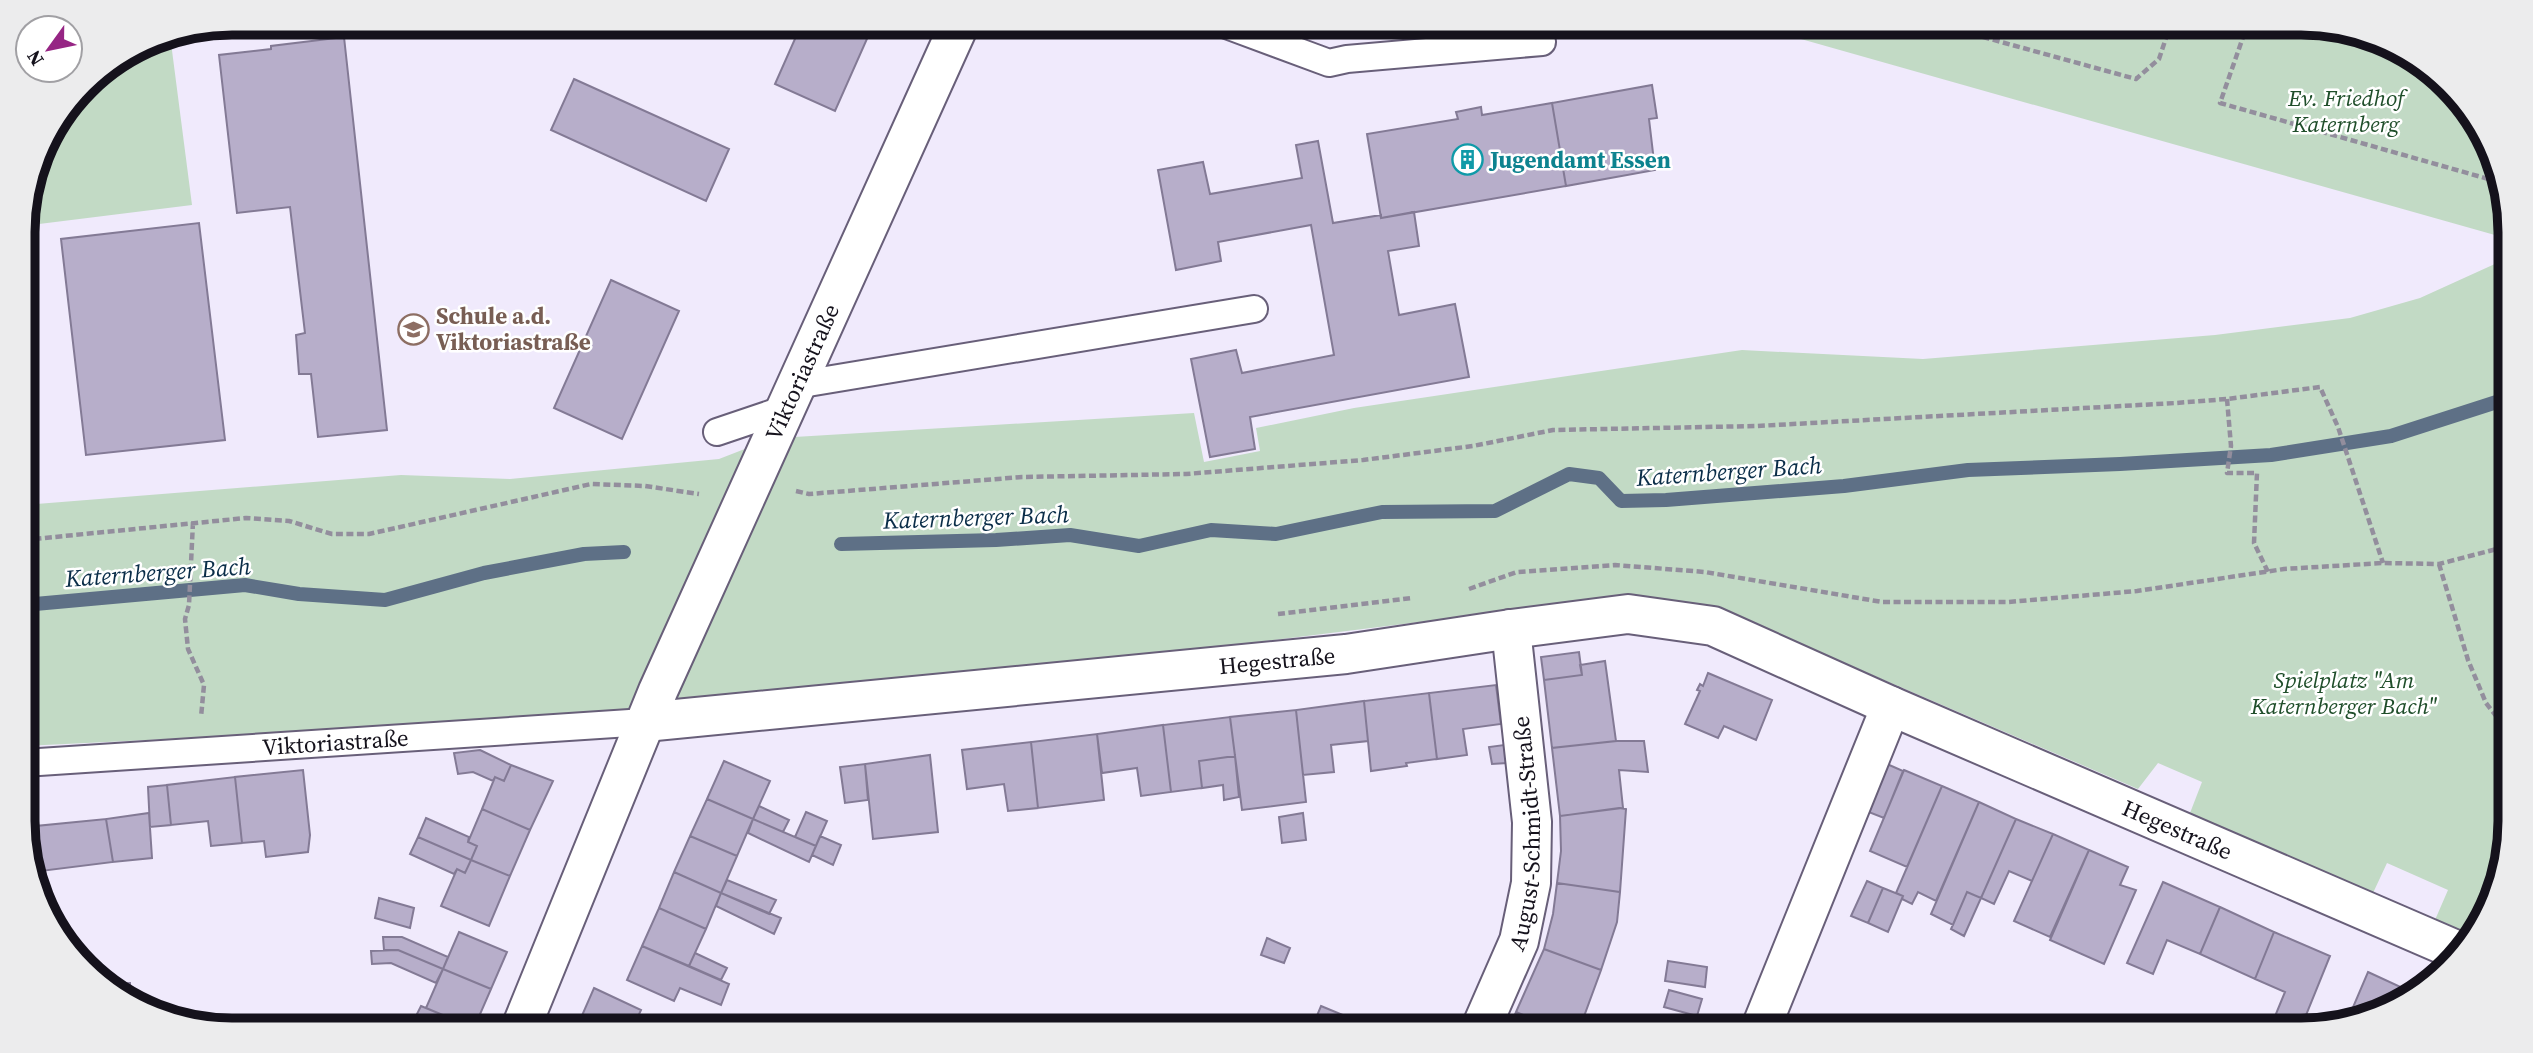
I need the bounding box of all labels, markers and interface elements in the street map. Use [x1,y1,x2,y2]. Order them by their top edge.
north arrow [14,14,84,84]
text: N [20,45,49,71]
park label: Ev. Friedhof Katernberg [2287,82,2408,140]
building icon: Jugendamt Essen [1450,143,1484,177]
place label: Jugendamt Essen [1488,144,1671,176]
street label: Viktoriastraße [757,299,847,446]
place label: Schule a.d. Viktoriastraße [436,300,591,358]
school or university icon: Schule a.d. Viktoriastraße [396,312,430,346]
water label: Katernberger Bach [1634,448,1823,494]
water label: Katernberger Bach [881,497,1070,537]
water label: Katernberger Bach [63,549,252,595]
street label: Hegestraße [1217,639,1337,682]
park label: Spielplatz "Am Katernberger Bach" [2250,664,2438,722]
street label: August-Schmidt-Straße [1501,715,1548,956]
street label: Viktoriastraße [261,722,410,763]
street label: Hegestraße [2117,792,2237,867]

